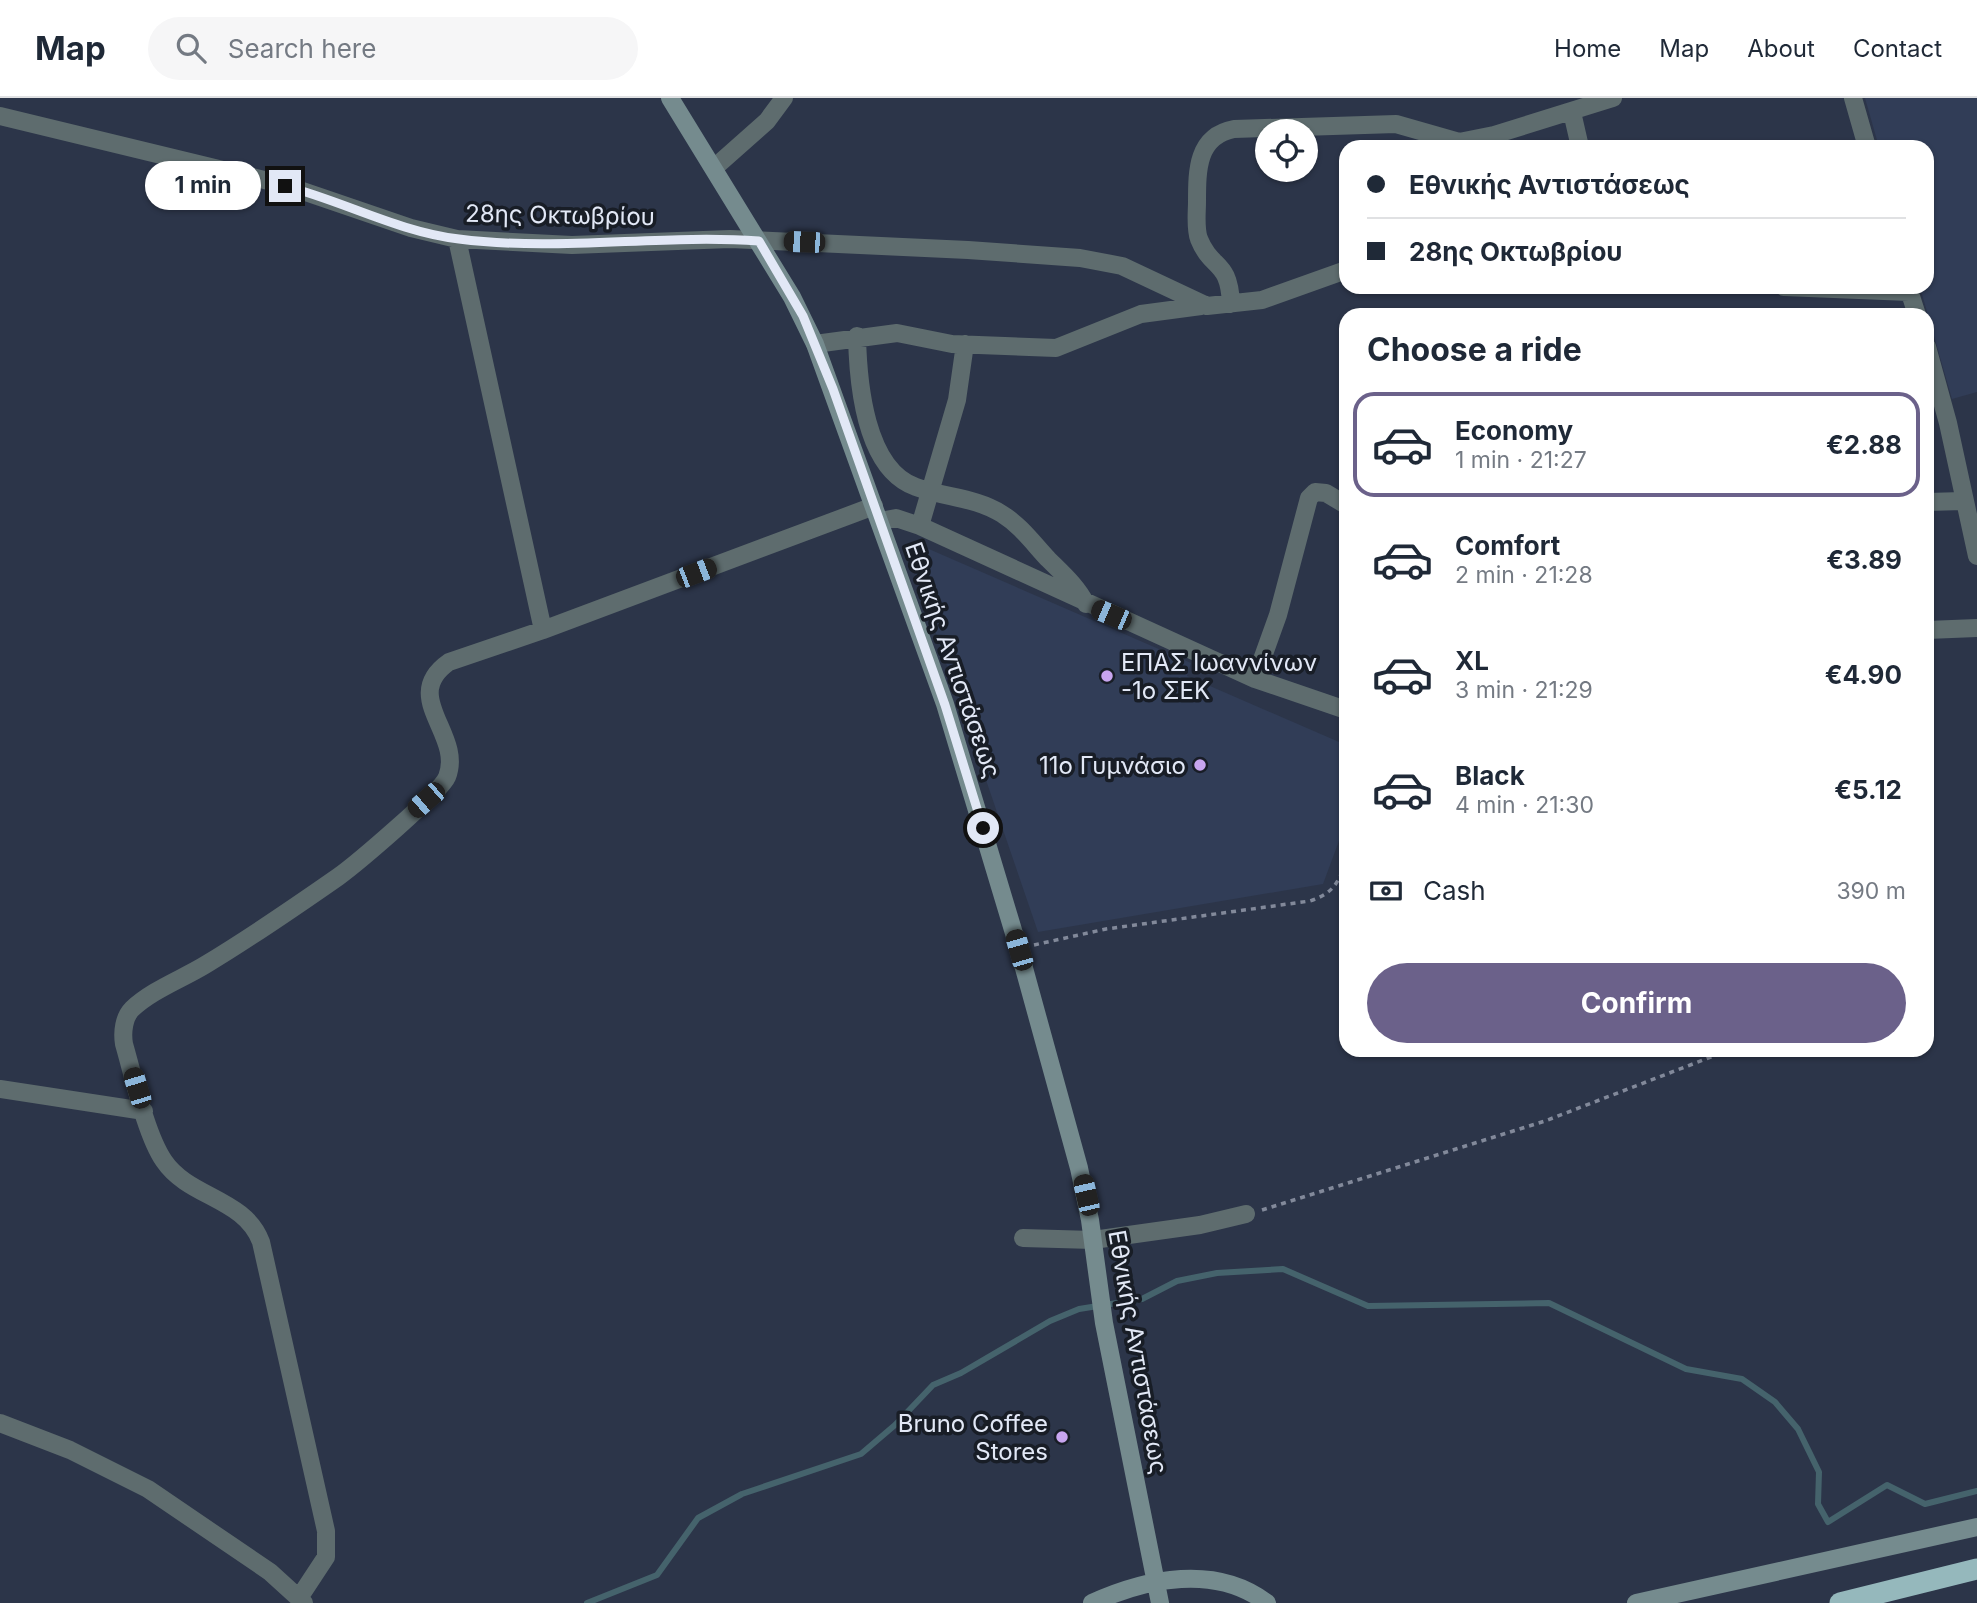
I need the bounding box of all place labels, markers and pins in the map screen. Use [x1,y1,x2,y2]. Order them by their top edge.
place label: ΕΠΑΣ Ιωαννίνων -1ο ΣΕΚ [1121,648,1317,705]
marker: ΕΠΑΣ Ιωαννίνων -1ο ΣΕΚ [1099,668,1115,684]
place label: 11o Γυμνάσιο [1039,751,1186,780]
marker: 11o Γυμνάσιο [1192,757,1208,773]
place label: Bruno Coffee Stores [898,1409,1048,1466]
marker: Bruno Coffee Stores [1054,1429,1070,1445]

